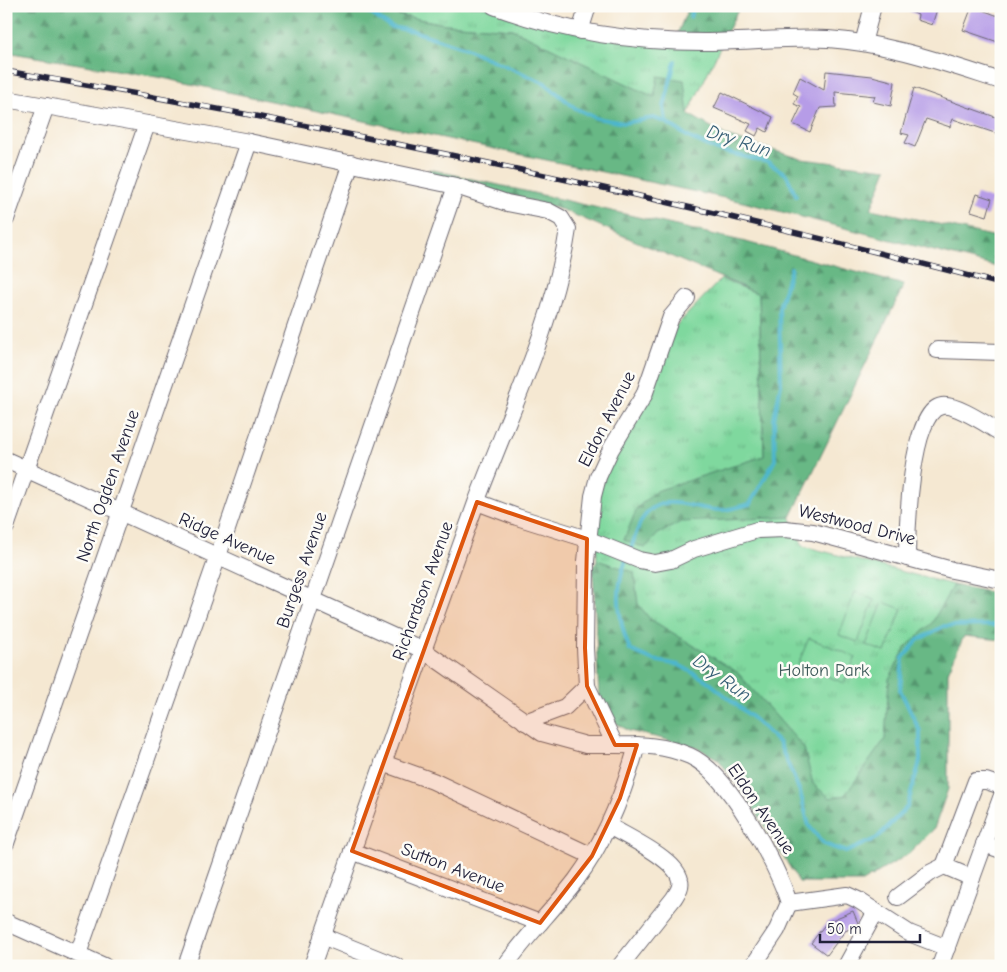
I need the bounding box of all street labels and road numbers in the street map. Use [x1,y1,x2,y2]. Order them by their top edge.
street label: Eldon Avenue [574,368,640,470]
street label: North Ogden Avenue [72,407,144,565]
street label: Westwood Drive [796,500,918,550]
street label: Ridge Avenue [175,508,279,570]
street label: Burgess Avenue [272,509,332,631]
street label: Richardson Avenue [388,519,458,663]
street label: Eldon Avenue [723,760,799,858]
street label: Sutton Avenue [398,839,508,897]

